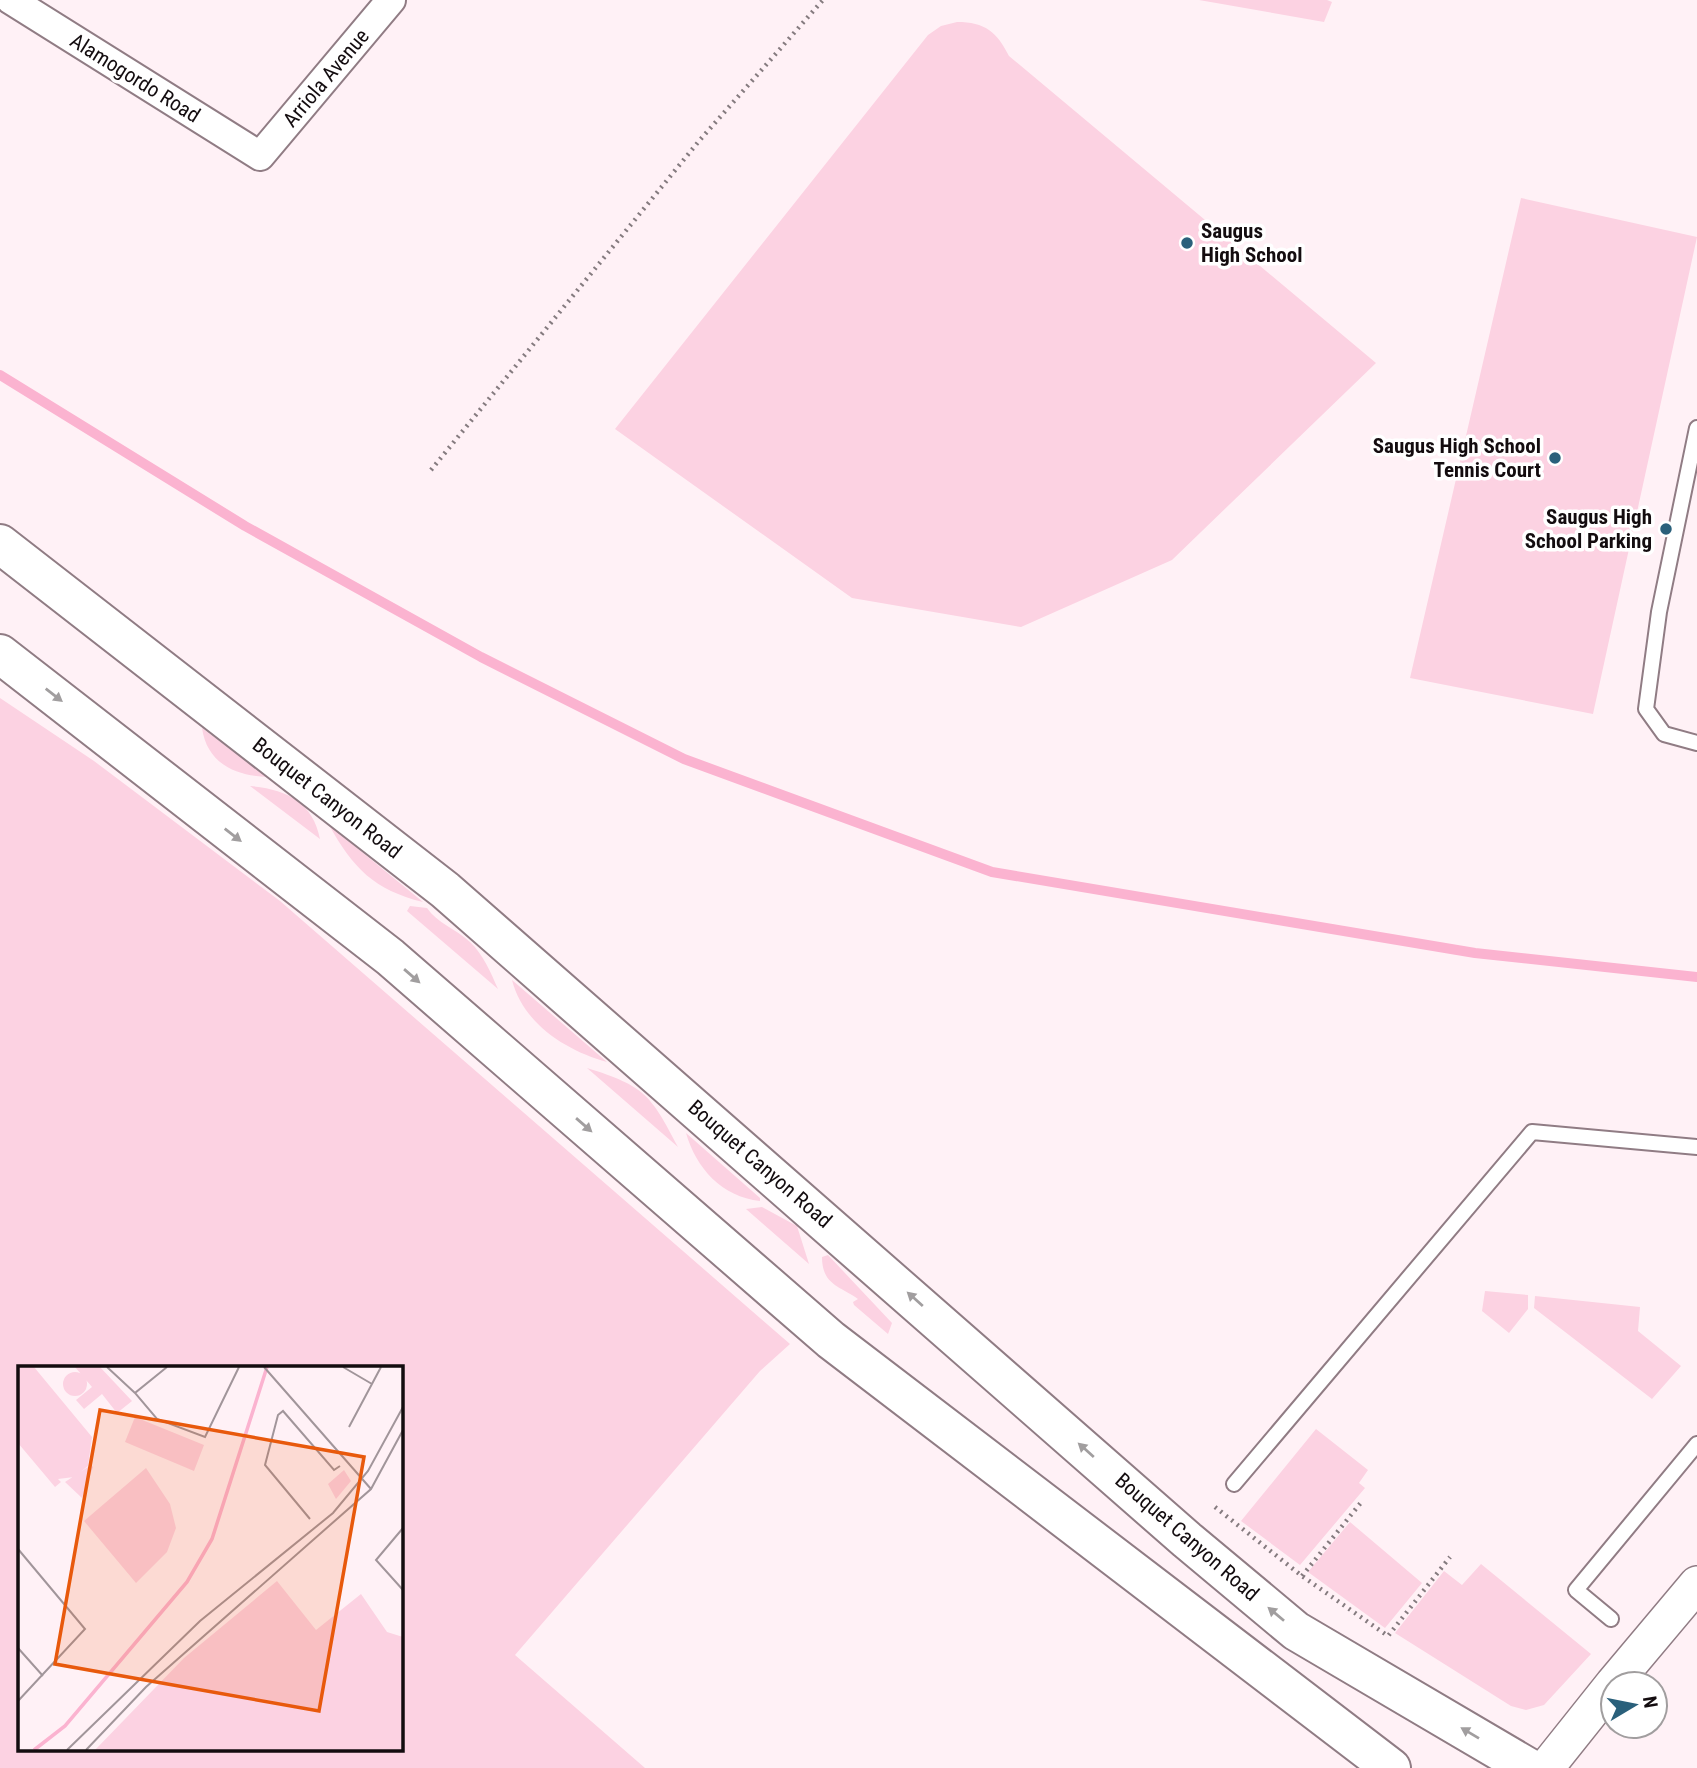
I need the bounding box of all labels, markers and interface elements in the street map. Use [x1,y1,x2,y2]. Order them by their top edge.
street label: Arriola Avenue [278,24,374,132]
street label: Alamogordo Road [66,29,204,127]
place label: Saugus High School [1201,219,1302,267]
marker: Saugus High School [1179,235,1195,251]
place label: Saugus High School Tennis Court [1373,434,1541,482]
marker: Saugus High School Tennis Court [1547,450,1563,466]
place label: Saugus High School Parking [1525,505,1652,553]
marker: Saugus High School Parking [1658,521,1674,537]
one-way arrow [45,688,63,702]
street label: Bouquet Canyon Road [248,732,406,864]
one-way arrow [224,828,242,843]
one-way arrow [403,968,421,984]
street label: Bouquet Canyon Road [683,1095,837,1233]
one-way arrow [575,1117,592,1132]
one-way arrow [906,1291,924,1307]
inset map [18,1366,402,1750]
one-way arrow [1077,1443,1094,1458]
street label: Bouquet Canyon Road [1110,1468,1264,1606]
one-way arrow [1268,1607,1286,1622]
north arrow [1599,1670,1669,1740]
text: N [1638,1694,1663,1710]
one-way arrow [1460,1728,1480,1740]

